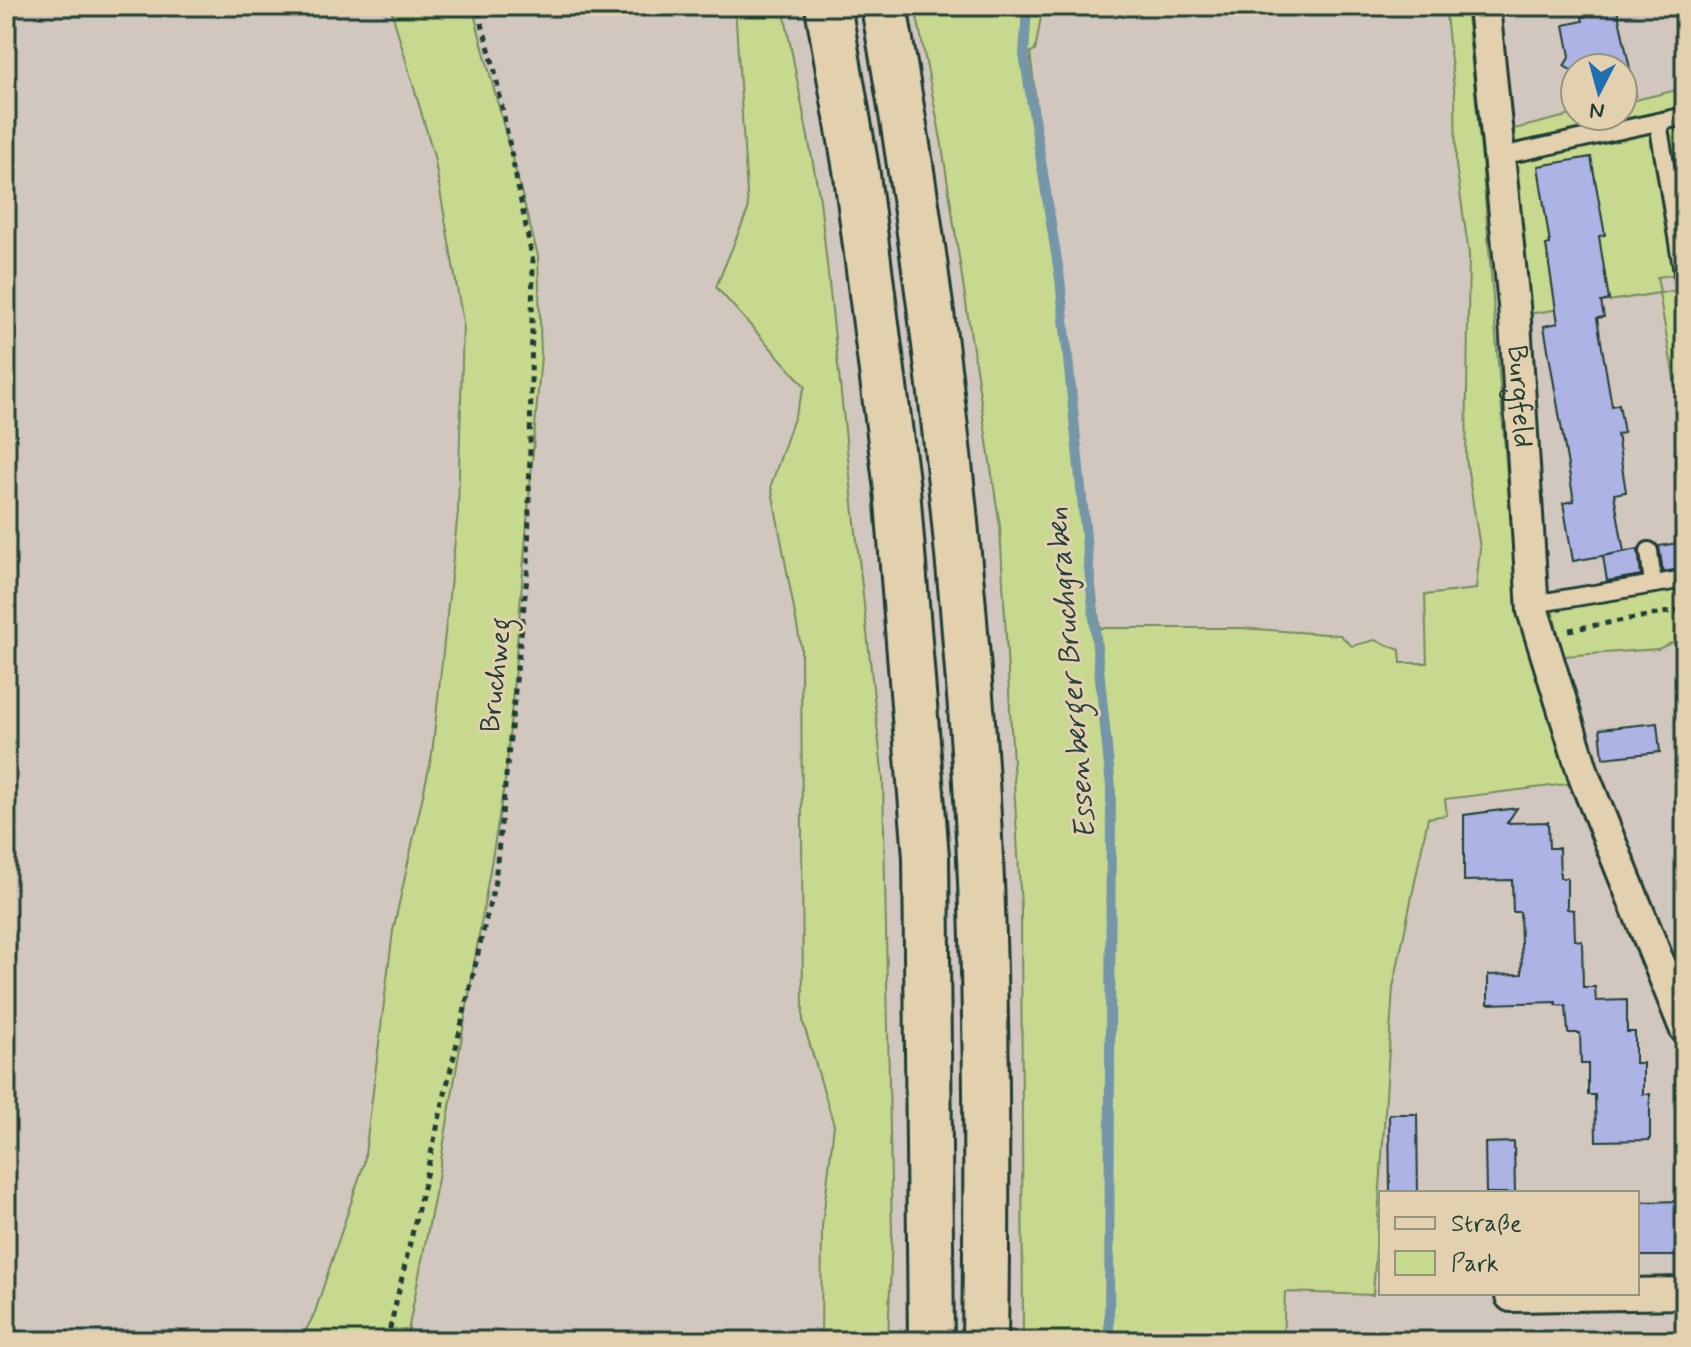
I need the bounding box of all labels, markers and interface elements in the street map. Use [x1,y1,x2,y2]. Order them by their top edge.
north arrow [1559,52,1639,132]
text: N [1588,95,1606,125]
street label: Burgfeld [1498,344,1541,449]
water label: Essenberger Bruchgraben [1038,505,1110,841]
street label: Bruchweg [473,616,524,735]
legend [1379,1191,1639,1295]
text: Straße [1451,1209,1522,1240]
text: Park [1451,1249,1499,1280]

